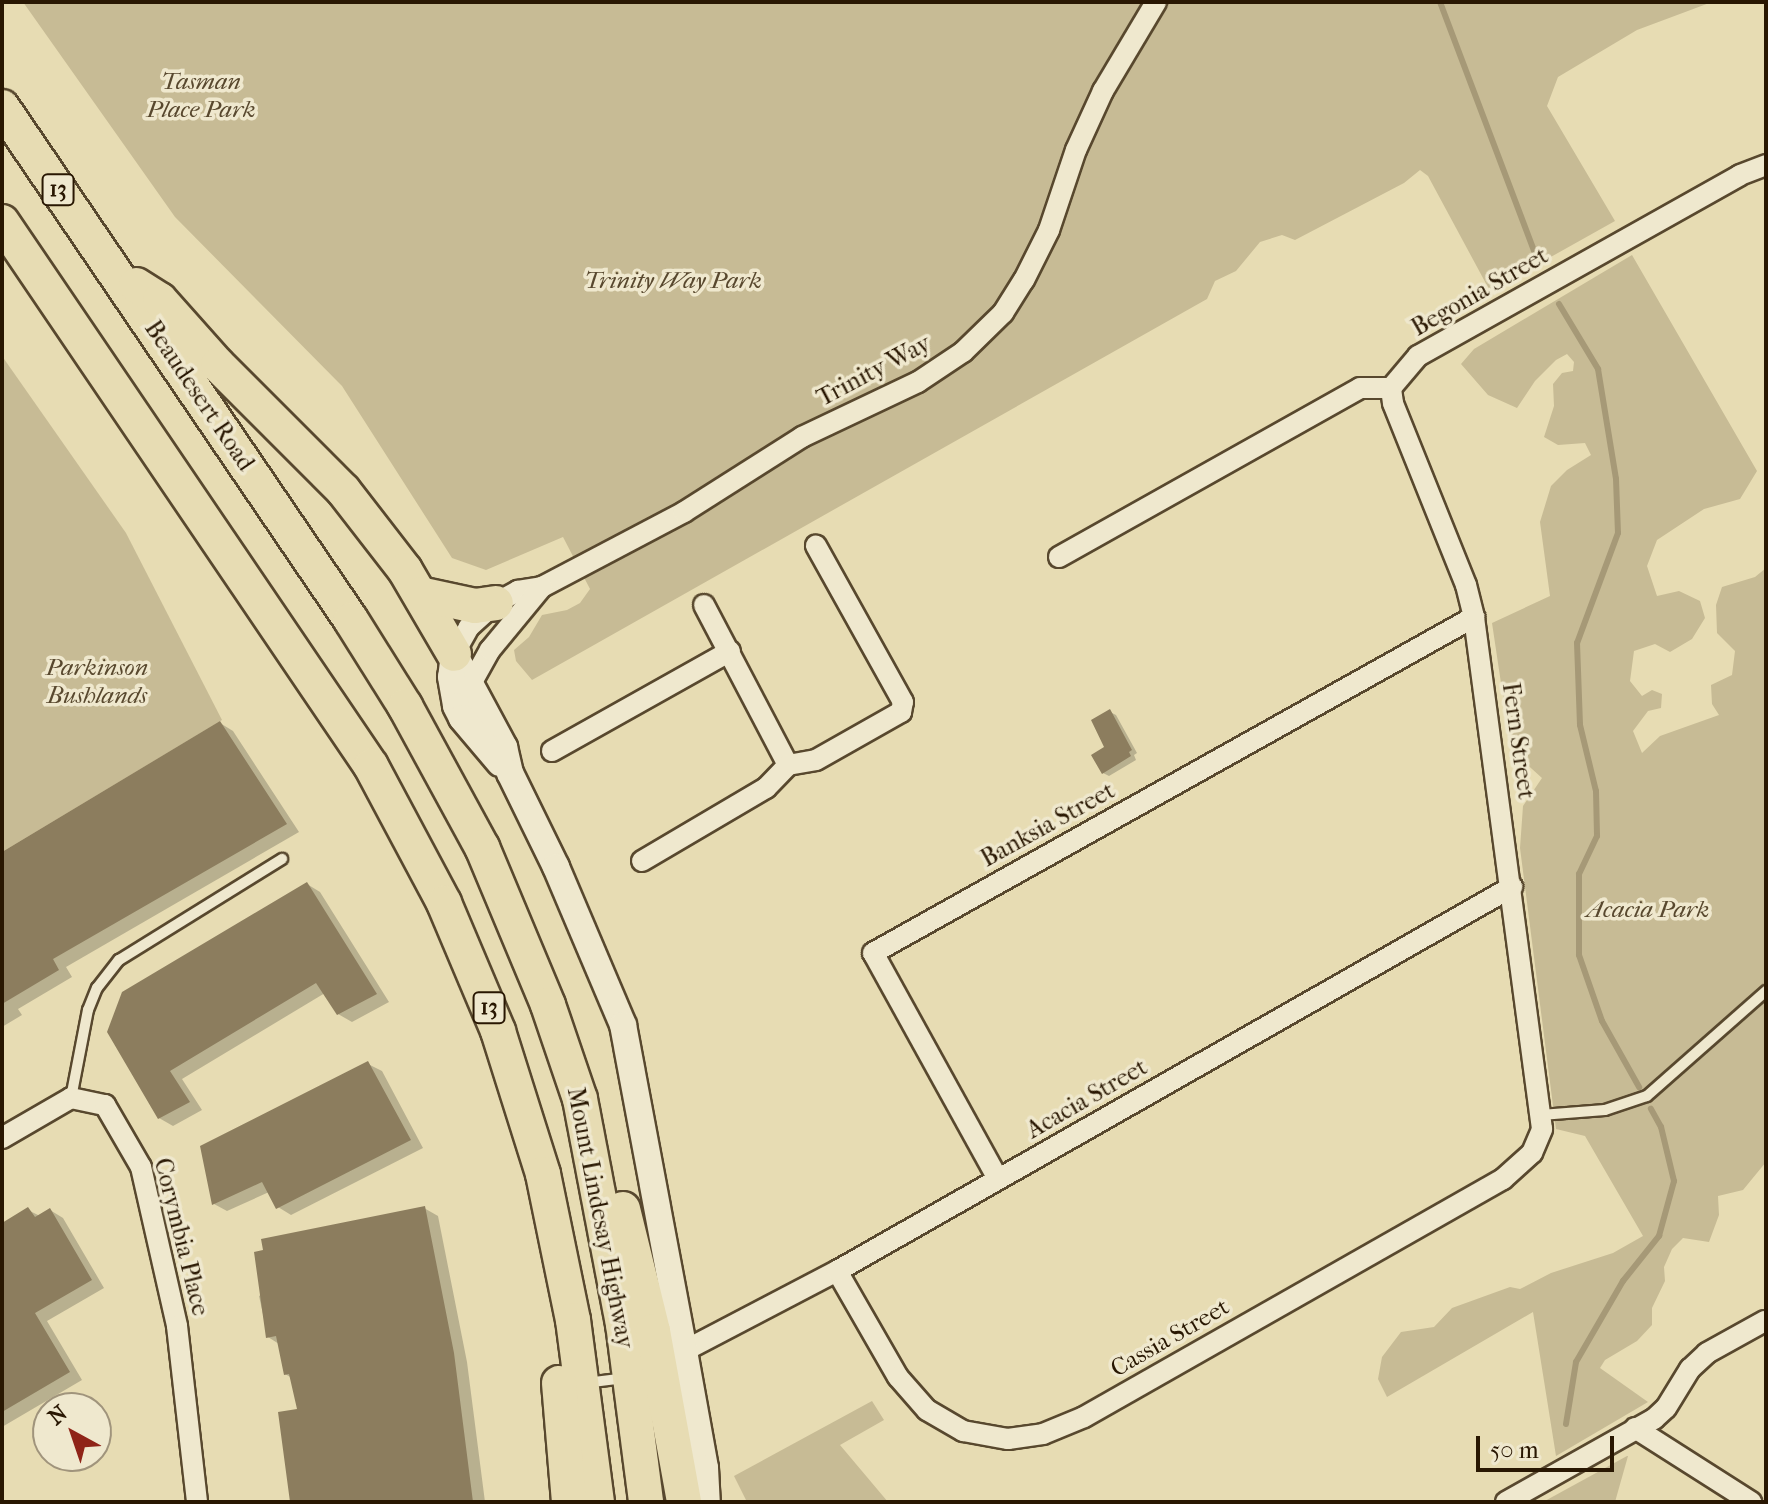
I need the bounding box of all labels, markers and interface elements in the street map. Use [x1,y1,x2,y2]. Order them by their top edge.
park label: Tasman Place Park [147,68,255,124]
road number: 13 [40,172,76,208]
street label: Begonia Street [1407,241,1553,343]
park label: Trinity Way Park [584,267,762,295]
street label: Beaudesert Road [138,315,260,477]
street label: Trinity Way [812,329,936,413]
park label: Parkinson Bushlands [46,654,148,710]
street label: Fern Street [1496,681,1540,801]
street label: Banksia Street [976,776,1120,874]
park label: Acacia Park [1587,896,1709,924]
road number: 13 [471,990,507,1026]
street label: Acacia Street [1022,1053,1152,1145]
street label: Mount Lindesay Highway [561,1085,639,1351]
street label: Corymbia Place [148,1155,214,1319]
street label: Cassia Street [1106,1293,1234,1383]
north arrow [32,1392,112,1472]
text: N [43,1400,73,1430]
scale bar [1480,1420,1618,1470]
text: 50 m [1490,1436,1539,1464]

